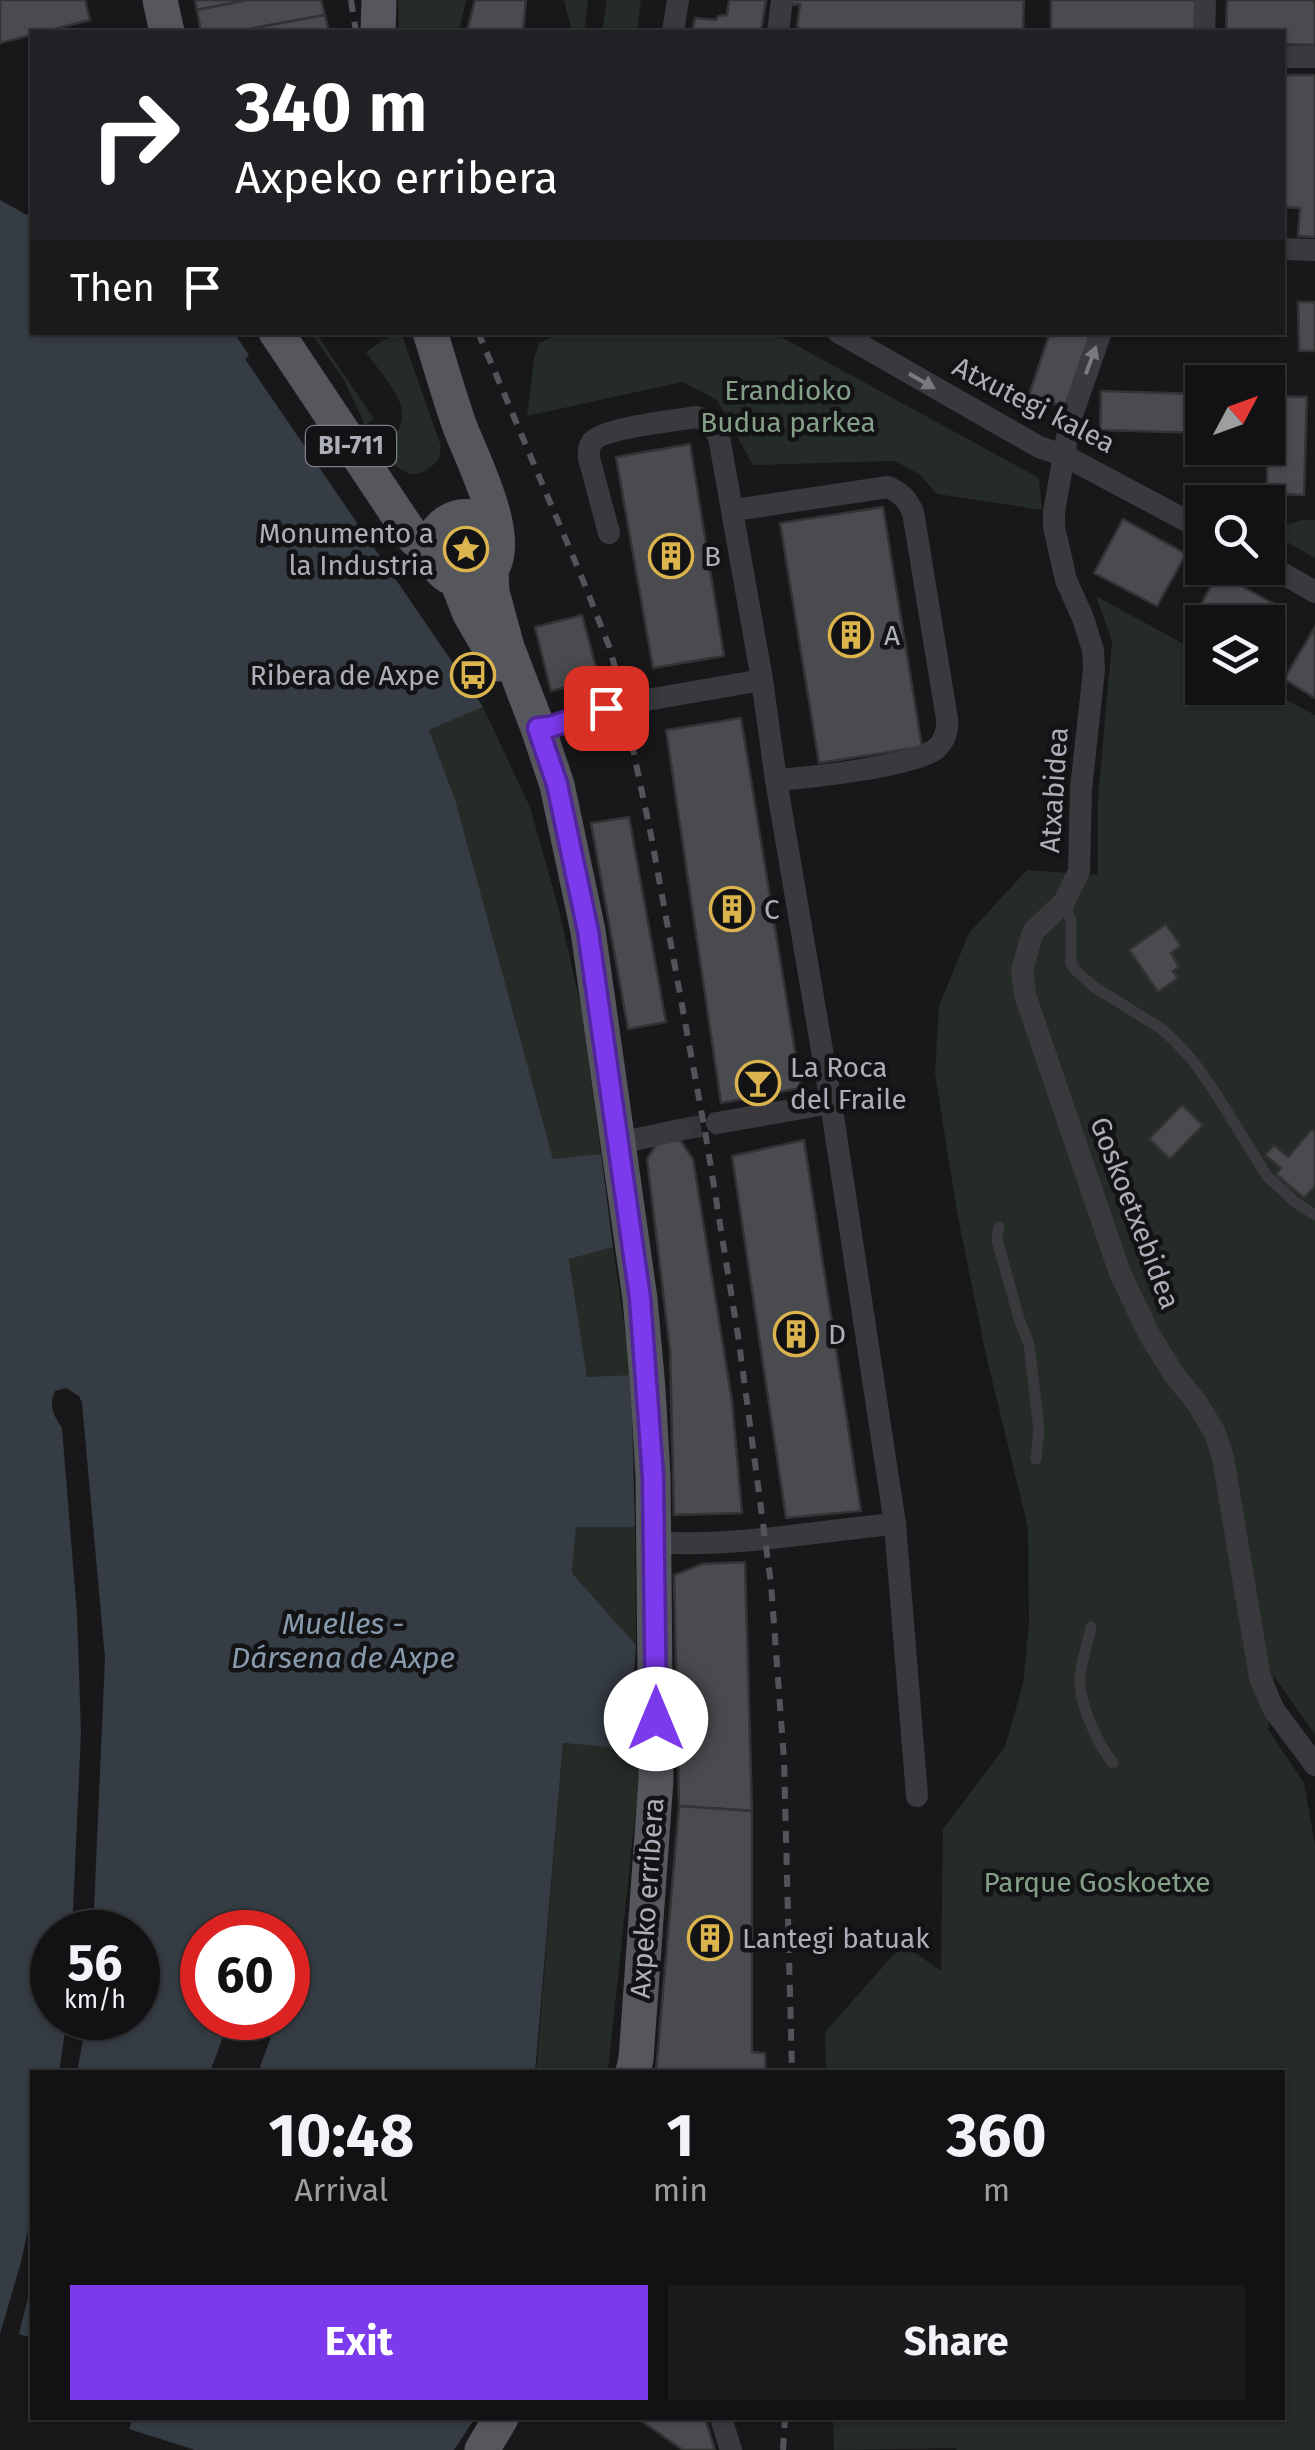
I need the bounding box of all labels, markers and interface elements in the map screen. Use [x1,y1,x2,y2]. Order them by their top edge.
text: 340 m [235,66,428,150]
icon: right [70,70,200,200]
text: Axpeko erribera [235,151,558,205]
icon: arrive [175,260,230,315]
text: Then [70,265,155,311]
one-way arrow [1085,345,1100,375]
street label: Atxutegi kalea [947,350,1121,460]
north arrow [1185,365,1285,465]
map controls [1185,365,1285,705]
one-way arrow [908,372,937,389]
park label: Erandioko Budua parkea [700,374,876,439]
road number: BI-711 [306,426,396,466]
button: search [1185,485,1285,585]
place label: Monumento a la Industria [259,517,434,582]
place icon: Monumento a la Industria [443,526,489,572]
building icon: B [648,533,694,579]
place label: B [704,540,721,573]
button: layers [1185,605,1285,705]
building icon: A [828,612,874,658]
place label: A [884,619,900,652]
bus stop icon: Ribera de Axpe [450,652,496,698]
place label: Ribera de Axpe [250,659,440,692]
pin [564,666,649,751]
icon: arrive [579,681,634,736]
street label: Atxabidea [1033,726,1075,854]
building icon: C [709,886,755,932]
place label: C [764,893,780,926]
place label: La Roca del Fraile [790,1051,907,1116]
bar icon: La Roca del Fraile [735,1060,781,1106]
street label: Goskoetxebidea [1083,1112,1187,1314]
building icon: D [773,1311,819,1357]
place label: D [828,1318,846,1351]
water label: Muelles - Dársena de Axpe [231,1606,455,1676]
position arrow [604,1667,708,1771]
street label: Axpeko erribera [624,1797,670,1999]
park label: Parque Goskoetxe [983,1866,1211,1899]
speed limit sign: 60 [180,1910,310,2040]
building icon: Lantegi batuak [687,1915,733,1961]
place label: Lantegi batuak [742,1922,930,1955]
text: 56 [67,1933,122,1993]
text: km/h [64,1985,126,2015]
text: 10:48 [268,2100,414,2172]
text: 1 [666,2100,694,2172]
text: 360 [946,2100,1047,2172]
text: Arrival [294,2171,388,2209]
text: min [653,2171,708,2209]
text: m [983,2171,1010,2209]
button: Exit [70,2285,648,2400]
button: Share [668,2285,1245,2400]

